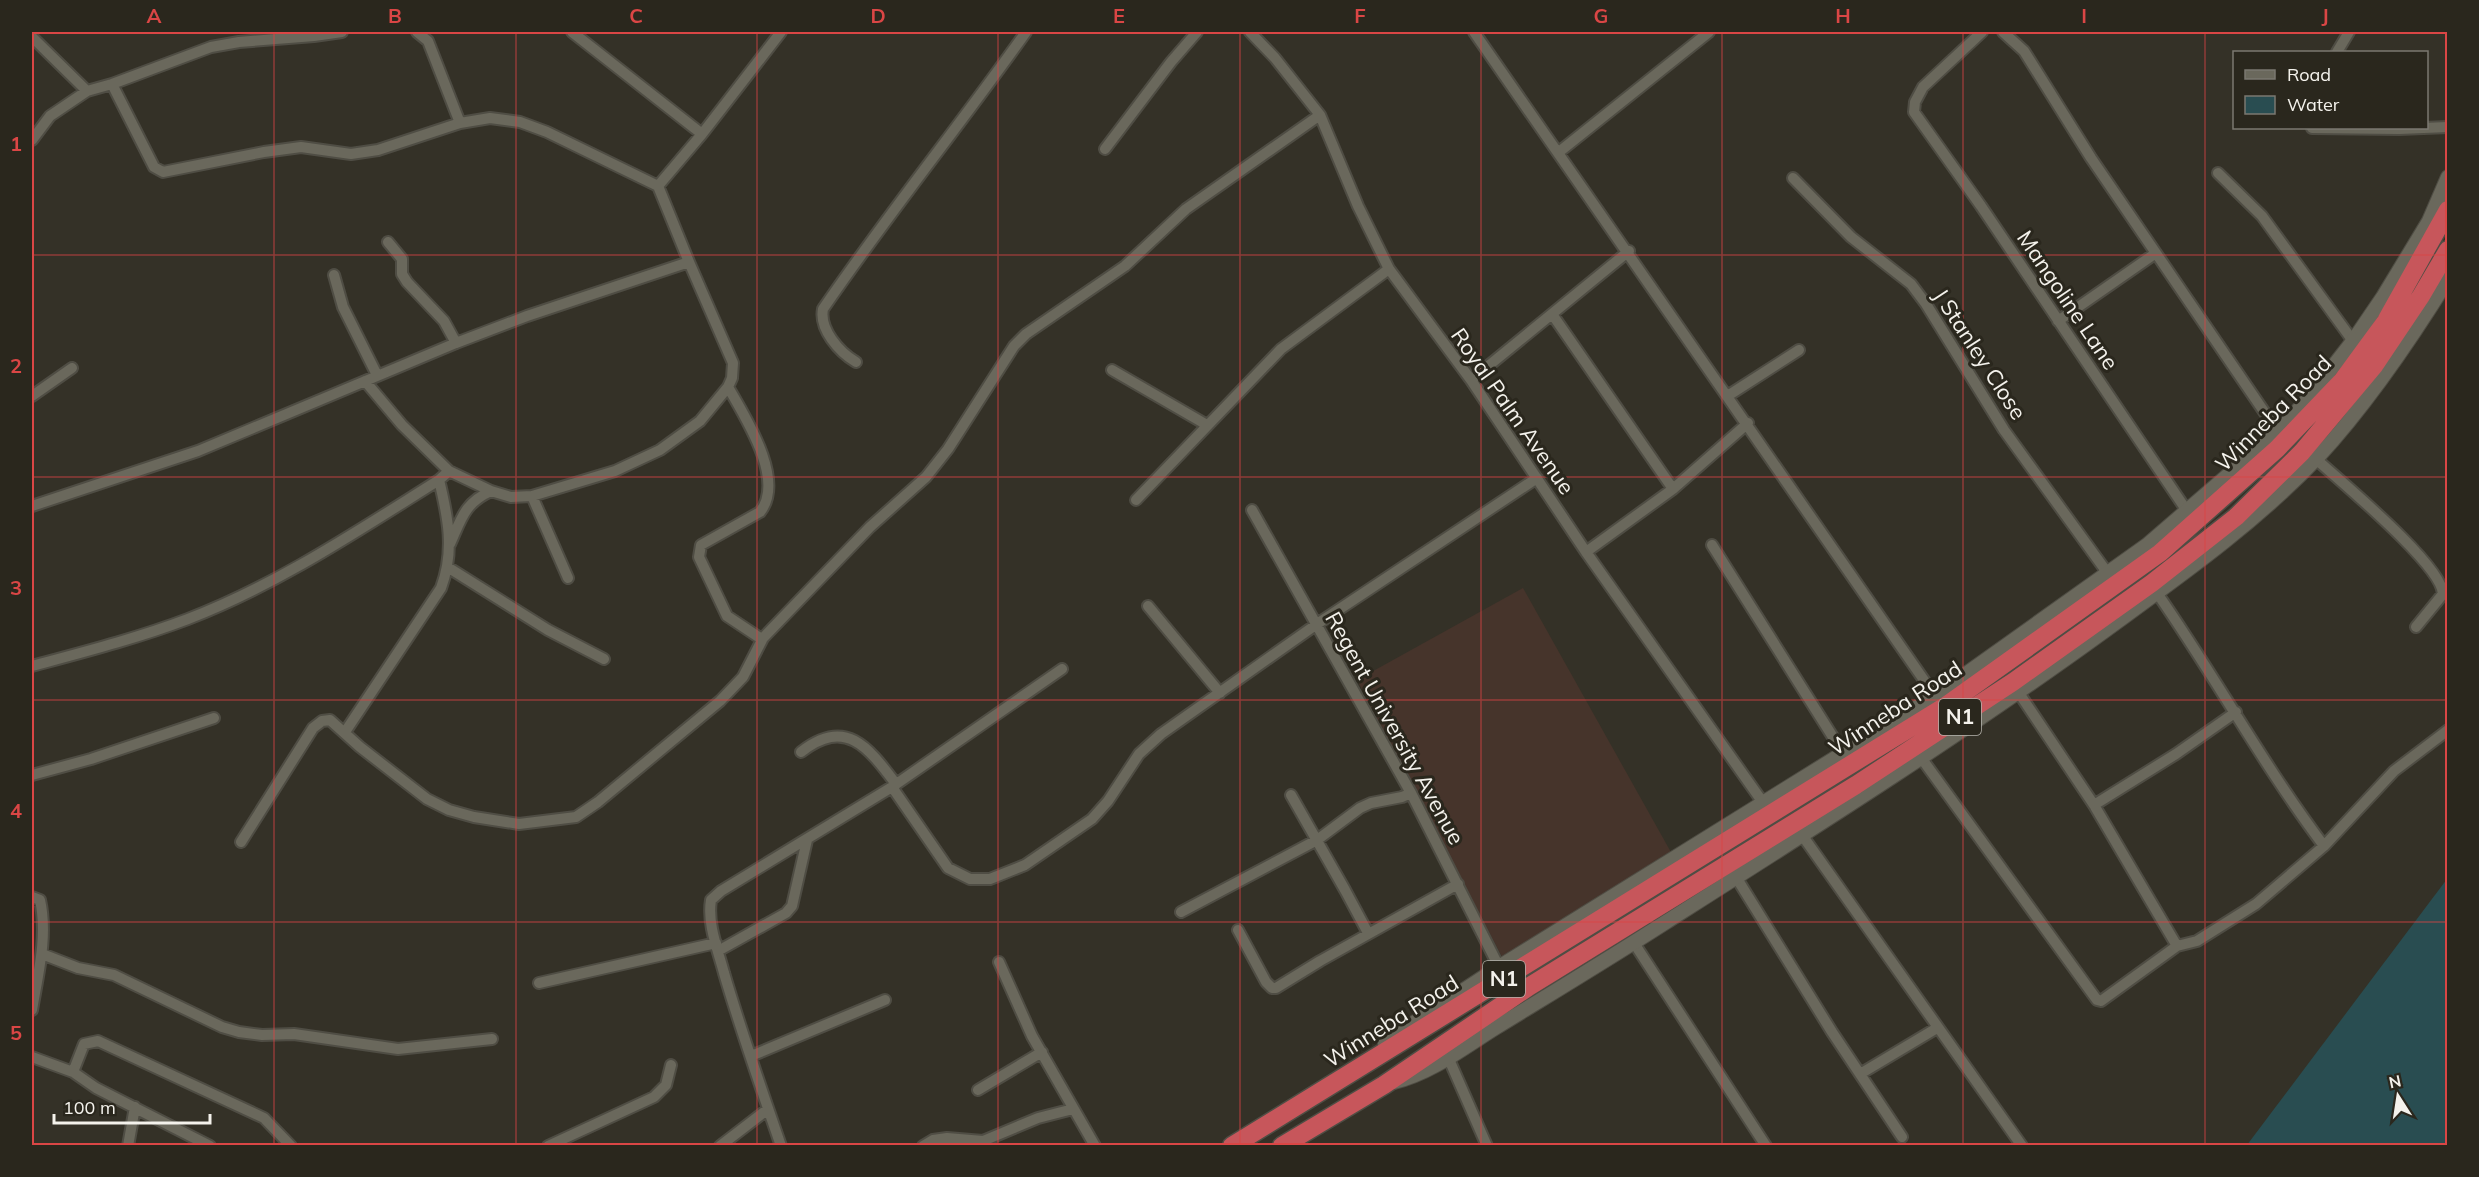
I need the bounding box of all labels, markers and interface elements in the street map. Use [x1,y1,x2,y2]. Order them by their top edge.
text: A [147,3,162,28]
text: B [388,3,402,28]
text: C [629,3,643,28]
text: D [870,3,886,28]
text: E [1113,3,1125,28]
text: F [1354,3,1366,28]
text: G [1594,3,1608,28]
text: H [1835,3,1851,28]
text: I [2081,3,2087,28]
text: J [2321,3,2329,28]
legend [2233,51,2428,129]
text: Road [2287,63,2331,86]
text: Water [2287,93,2340,116]
text: 1 [10,131,22,156]
street label: Mangoline Lane [2011,225,2125,375]
street label: J Stanley Close [1927,283,2033,425]
street label: Royal Palm Avenue [1445,322,1581,500]
street label: Winneba Road [2209,349,2337,477]
text: 2 [10,353,22,378]
text: 3 [10,575,22,600]
street label: Regent University Avenue [1319,607,1471,849]
street label: Winneba Road [1823,654,1967,762]
road number: N1 [1939,699,1981,735]
text: 4 [10,798,22,823]
road number: N1 [1483,961,1525,997]
street label: Winneba Road [1318,968,1464,1074]
text: 5 [10,1020,22,1045]
north arrow [2368,1066,2428,1126]
text: N [2387,1070,2403,1092]
scale bar [54,1087,210,1125]
text: 100 m [63,1096,116,1119]

